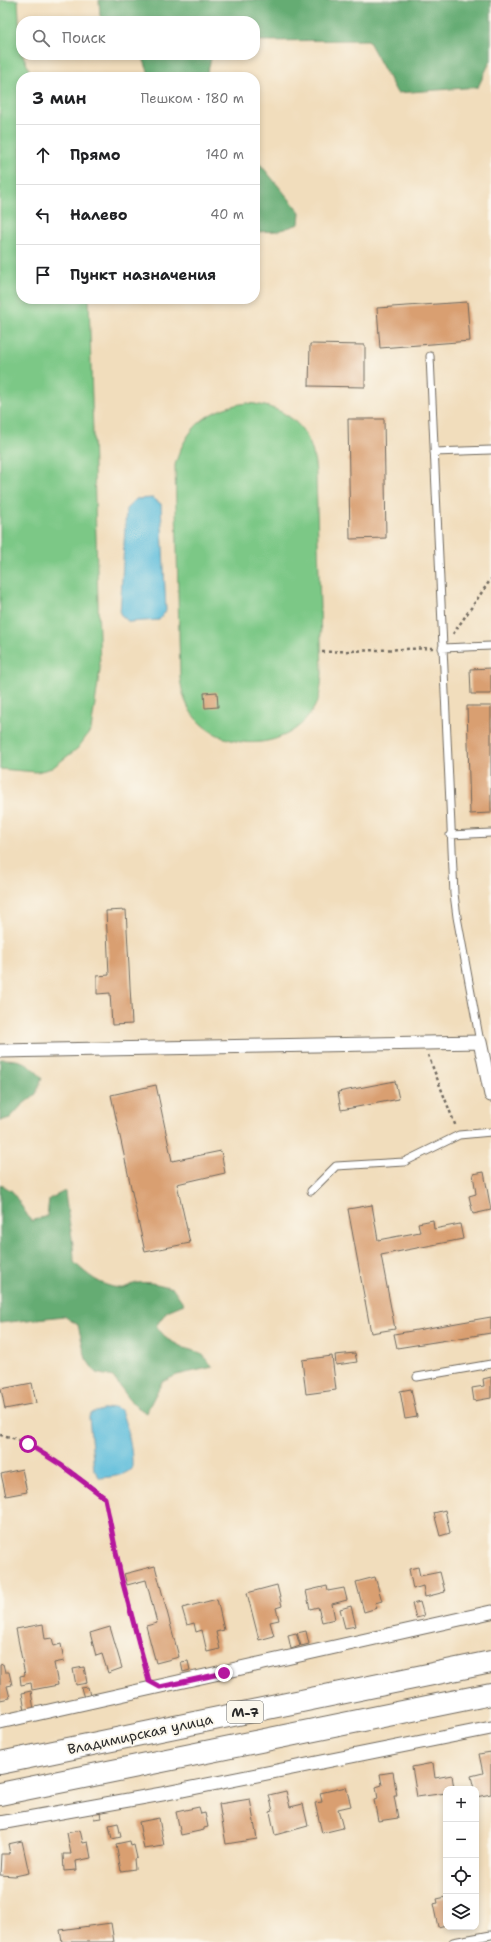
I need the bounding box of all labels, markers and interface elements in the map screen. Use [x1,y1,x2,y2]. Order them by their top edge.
search box [16,16,260,60]
icon: search [30,27,52,49]
text: Поиск [62,28,106,48]
text: 3 мин [32,87,87,109]
text: Пешком · 180 m [141,90,244,107]
icon: ahead [32,144,54,166]
text: Прямо [70,145,120,165]
text: 140 m [205,146,244,163]
icon: left [32,204,54,226]
text: Налево [70,205,128,225]
text: 40 m [210,206,244,223]
icon: arrive [32,264,54,286]
text: Пункт назначения [70,265,216,285]
route start [19,1435,37,1453]
route end [215,1664,233,1682]
road number: М-7 [227,1701,263,1723]
street label: Владимирская улица [66,1710,215,1758]
map controls [443,1786,479,1930]
button: + [443,1786,479,1822]
button: − [443,1822,479,1858]
button: locate [443,1858,479,1894]
button: layers [443,1894,479,1930]

